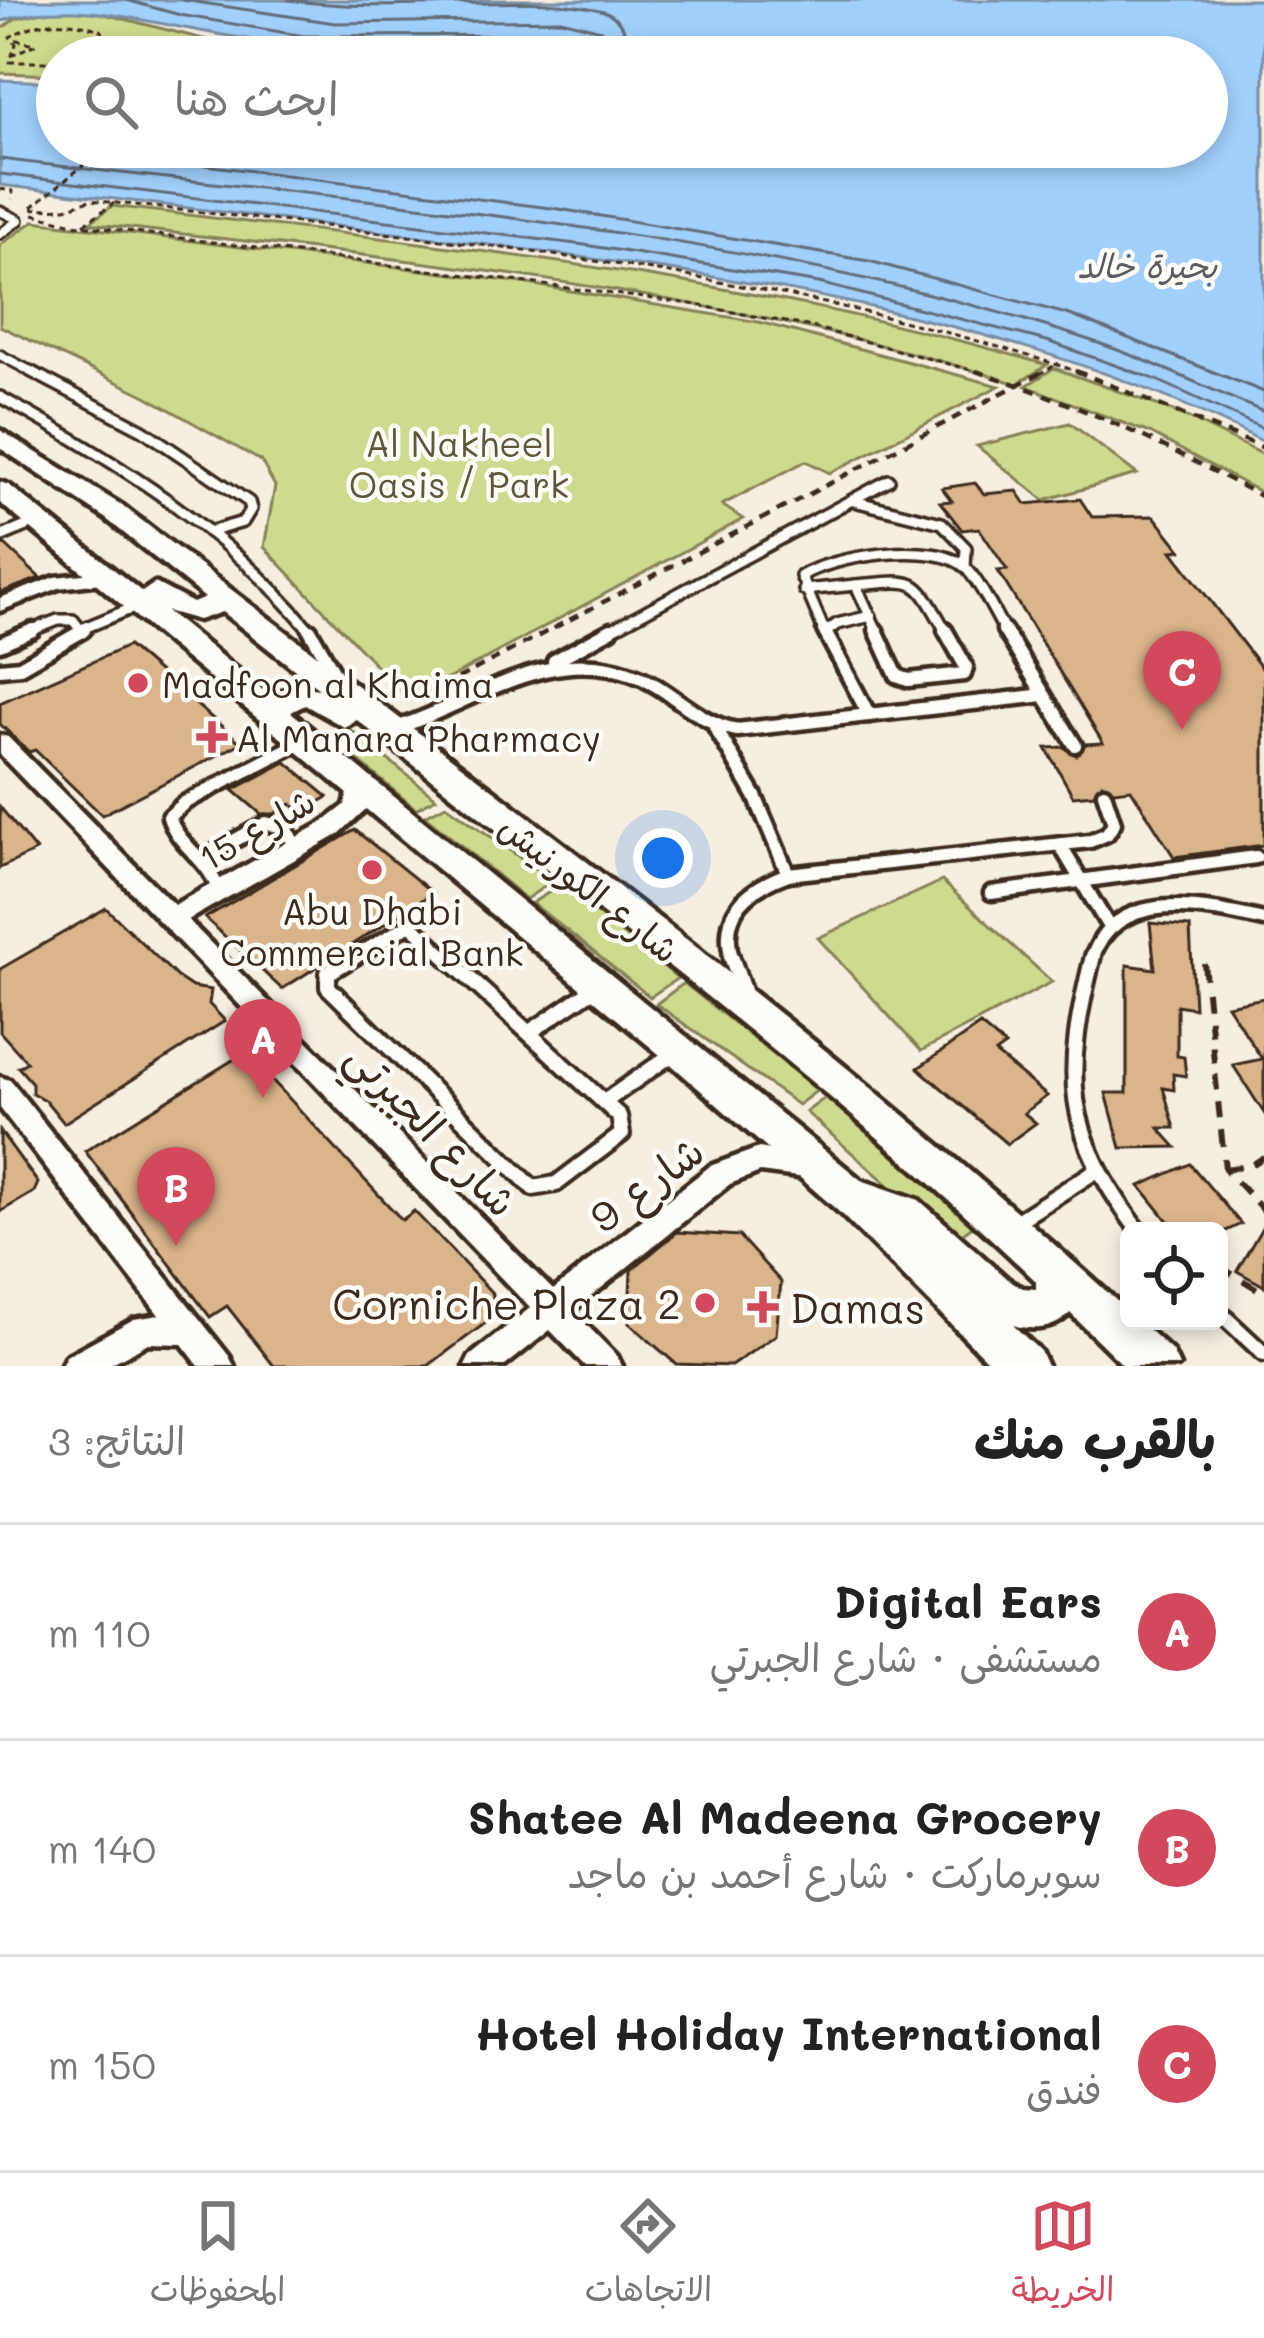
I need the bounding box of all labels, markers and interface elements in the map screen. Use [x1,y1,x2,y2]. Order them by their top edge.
search box [36,36,1228,168]
text: ابحث هنا [174,68,339,126]
icon: search [78,69,144,135]
water label: بحيرة خالد [1077,243,1218,287]
park label: Al Nakheel Oasis / Park [349,419,569,507]
pin: C [1143,631,1221,730]
place label: Madfoon al Khaima [162,660,494,707]
marker: Madfoon al Khaima [125,670,151,696]
place label: Al Manara Pharmacy [236,714,601,762]
marker: Al Manara Pharmacy [199,724,225,750]
street label: شارع 15 [189,776,325,883]
street label: شارع الكورنيش [488,802,690,975]
your location [633,828,693,888]
marker: Abu Dhabi Commercial Bank [359,857,385,883]
place label: Abu Dhabi Commercial Bank [220,887,524,975]
pin: A [224,999,302,1098]
street label: شارع الجبرتي [328,1028,531,1235]
street label: شارع 9 [578,1122,717,1247]
pin: B [137,1147,215,1246]
map controls [1120,1222,1228,1330]
button: locate [1120,1222,1228,1330]
place label: Corniche Plaza 2 [332,1276,681,1331]
place label: Damas [790,1280,925,1335]
marker: Corniche Plaza 2 [692,1290,718,1316]
marker: Damas [747,1291,779,1323]
text: بالقرب منك [974,1404,1216,1471]
text: النتائج: 3 [48,1414,185,1465]
text: Digital Ears [834,1571,1102,1629]
text: 110 m [48,1606,151,1657]
text: A [1163,1606,1191,1657]
text: مستشفى · شارع الجبرتي [710,1631,1102,1682]
text: Shatee Al Madeena Grocery [468,1787,1102,1845]
text: 140 m [48,1822,156,1873]
text: B [1164,1822,1190,1873]
text: سوبرماركت · شارع أحمد بن ماجد [568,1847,1102,1898]
text: Hotel Holiday International [475,2003,1102,2061]
text: 150 m [48,2038,156,2089]
text: C [1163,2038,1191,2089]
text: فندق [1026,2063,1102,2114]
tab: المحفوظات [150,2193,286,2319]
tab: الاتجاهات [585,2193,712,2319]
tab: الخريطة [1011,2193,1114,2319]

